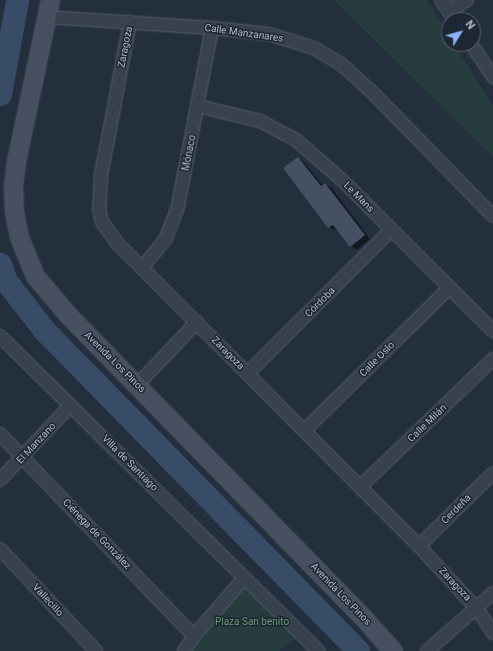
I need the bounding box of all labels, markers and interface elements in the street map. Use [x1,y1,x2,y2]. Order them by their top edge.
north arrow [441,12,481,52]
text: N [463,18,478,32]
street label: Calle Manzanares [204,22,284,44]
street label: Zaragoza [115,25,135,69]
street label: Mónaco [180,134,198,172]
street label: Le Mans [341,179,377,215]
street label: Córdoba [302,284,338,320]
street label: Avenida Los Pinos [82,329,148,395]
street label: Zaragoza [209,334,247,372]
street label: Calle Oslo [357,339,397,379]
street label: Calle Milán [405,402,449,444]
street label: El Manzano [14,420,58,466]
street label: Villa de Santiago [99,432,161,494]
street label: Cerdeña [439,492,473,526]
street label: Ciénega de González [60,496,134,572]
street label: Avenida Los Pinos [308,560,374,628]
street label: Zaragoza [436,565,474,603]
street label: Vallecillo [30,581,66,619]
park label: Plaza San benito [215,616,289,628]

